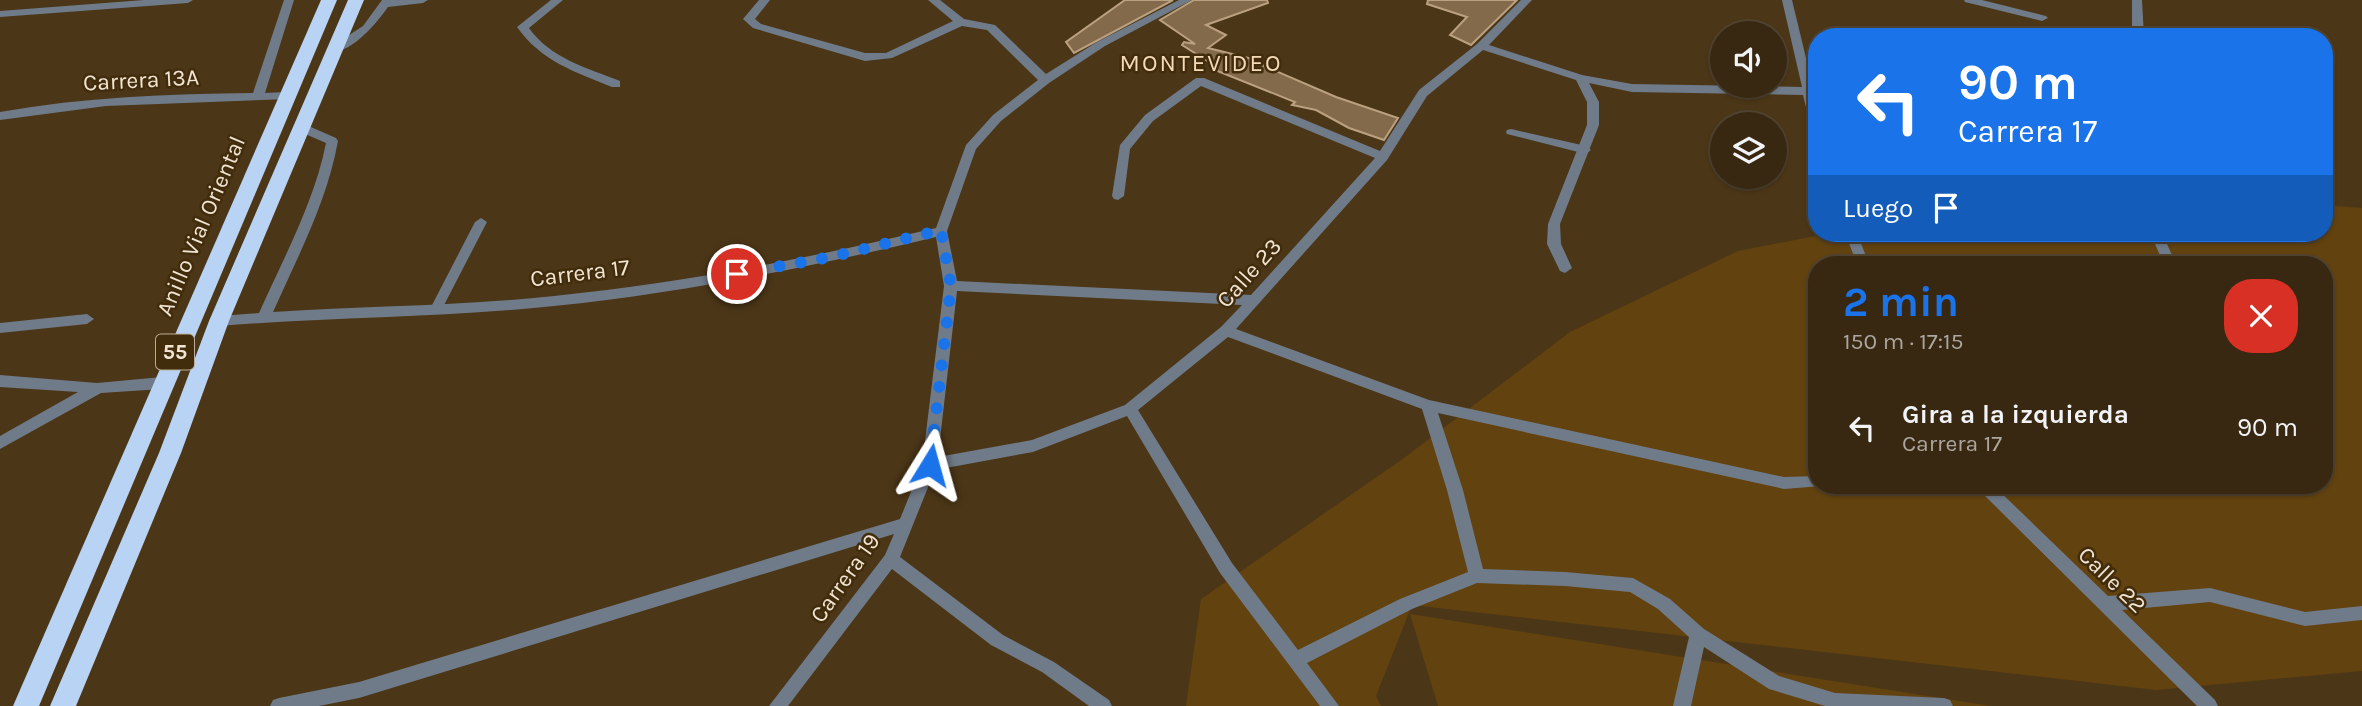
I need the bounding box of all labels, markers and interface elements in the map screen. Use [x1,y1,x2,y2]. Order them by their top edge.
map controls [1710,21,1787,189]
button: sound [1710,21,1787,98]
district label: MONTEVIDEO [1120,49,1282,77]
text: 90 m [1958,54,2078,111]
icon: left [1843,56,1934,147]
street label: Carrera 13A [82,63,200,97]
button: layers [1710,112,1787,189]
text: Carrera 17 [1958,113,2097,150]
street label: Anillo Vial Oriental [151,132,251,320]
icon: arrive [1927,189,1965,227]
text: Luego [1843,193,1913,224]
street label: Calle 23 [1211,233,1287,313]
pin [707,244,767,304]
street label: Carrera 17 [529,253,631,292]
icon: arrive [718,255,756,293]
text: 2 min [1843,277,1959,327]
button: close [2224,279,2298,353]
text: 150 m · 17:15 [1843,328,1964,355]
road number: 55 [156,334,194,370]
text: Gira a la izquierda [1902,399,2129,430]
icon: left [1843,409,1881,447]
text: 90 m [2237,412,2298,443]
position arrow [893,428,967,502]
text: Carrera 17 [1902,430,2002,457]
street label: Carrera 19 [805,528,885,628]
street label: Calle 22 [2073,541,2151,619]

